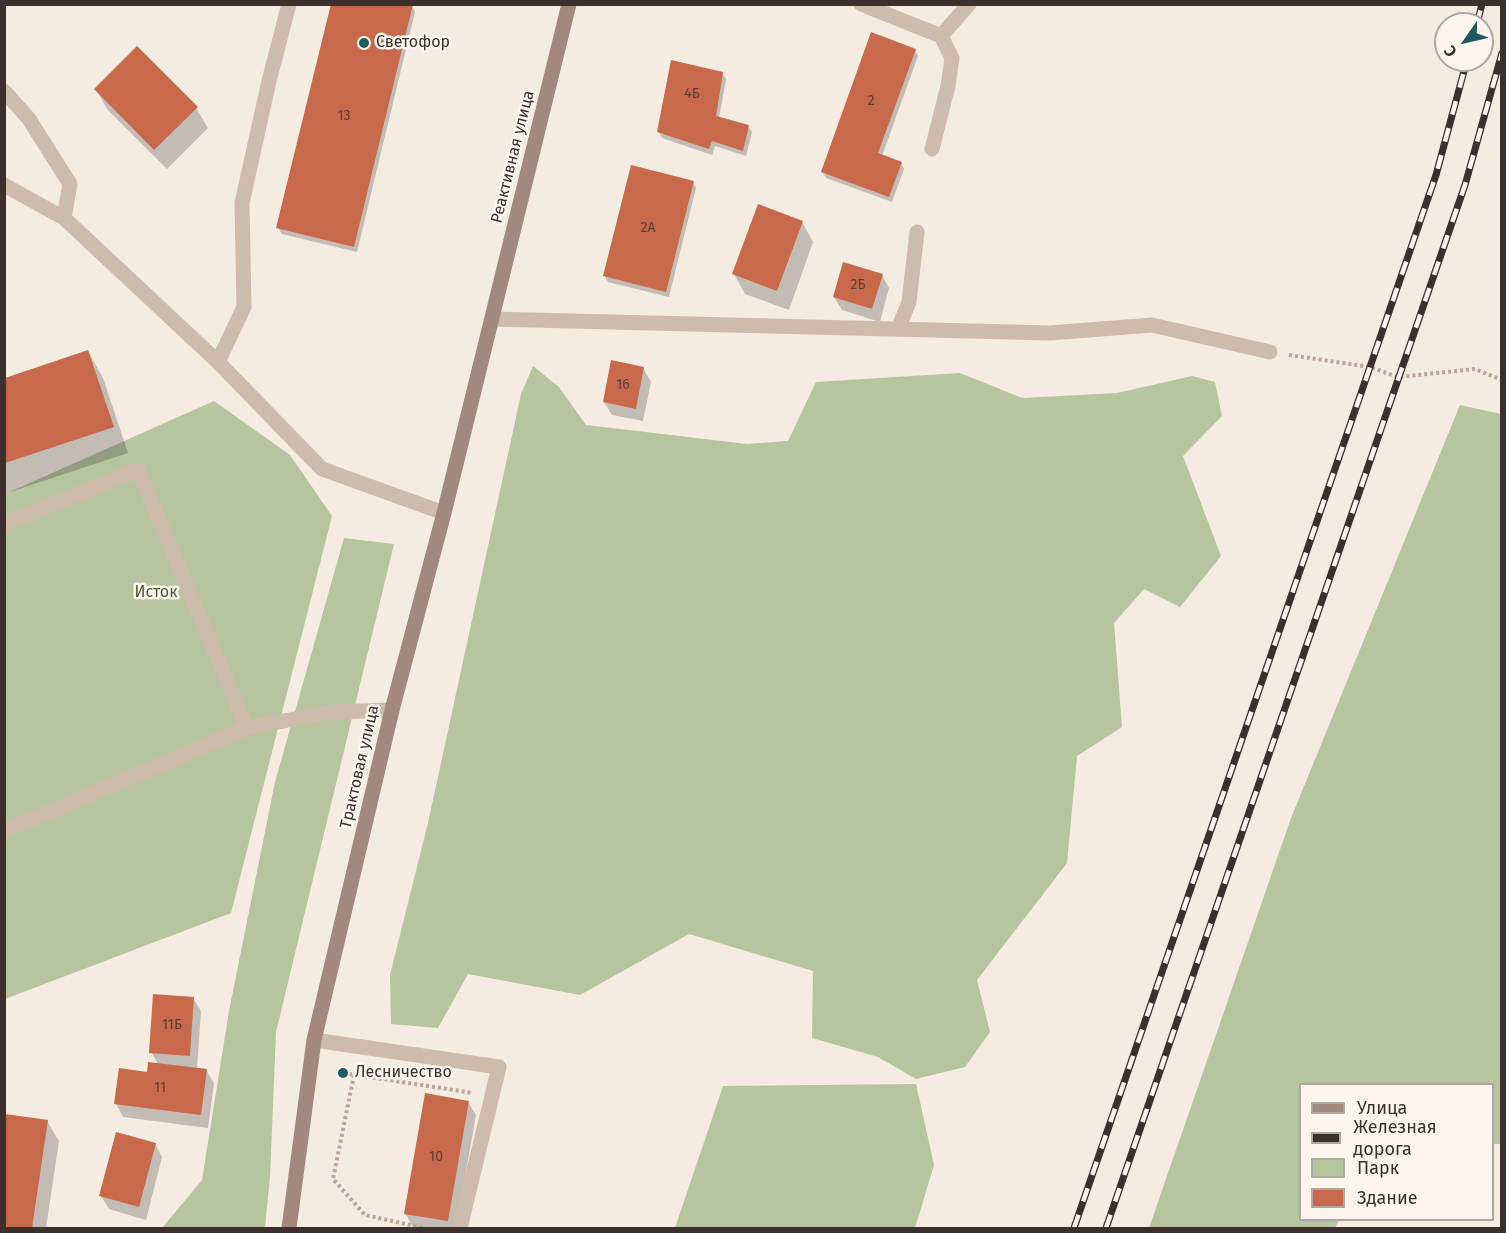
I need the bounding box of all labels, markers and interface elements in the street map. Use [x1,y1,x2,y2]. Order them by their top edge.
north arrow [1434,12,1494,72]
place label: Светофор [376,33,450,53]
marker: Светофор [357,36,371,50]
text: С [1440,42,1461,60]
house number: 4Б [684,86,700,102]
street label: Реактивная улица [487,89,539,225]
house number: 2 [868,93,874,109]
house number: 13 [337,108,351,124]
house number: 2А [641,220,655,236]
house number: 2Б [850,277,866,293]
house number: 16 [616,377,630,393]
park label: Исток [134,583,178,603]
street label: Трактовая улица [336,703,384,831]
house number: 11Б [162,1017,182,1033]
place label: Лесничество [355,1063,452,1083]
marker: Лесничество [336,1066,350,1080]
house number: 11 [154,1080,166,1096]
legend [1299,1083,1494,1221]
text: Улица [1357,1097,1407,1119]
text: Железная дорога [1353,1116,1437,1160]
house number: 10 [429,1149,443,1165]
text: Парк [1357,1157,1399,1179]
text: Здание [1357,1187,1418,1209]

